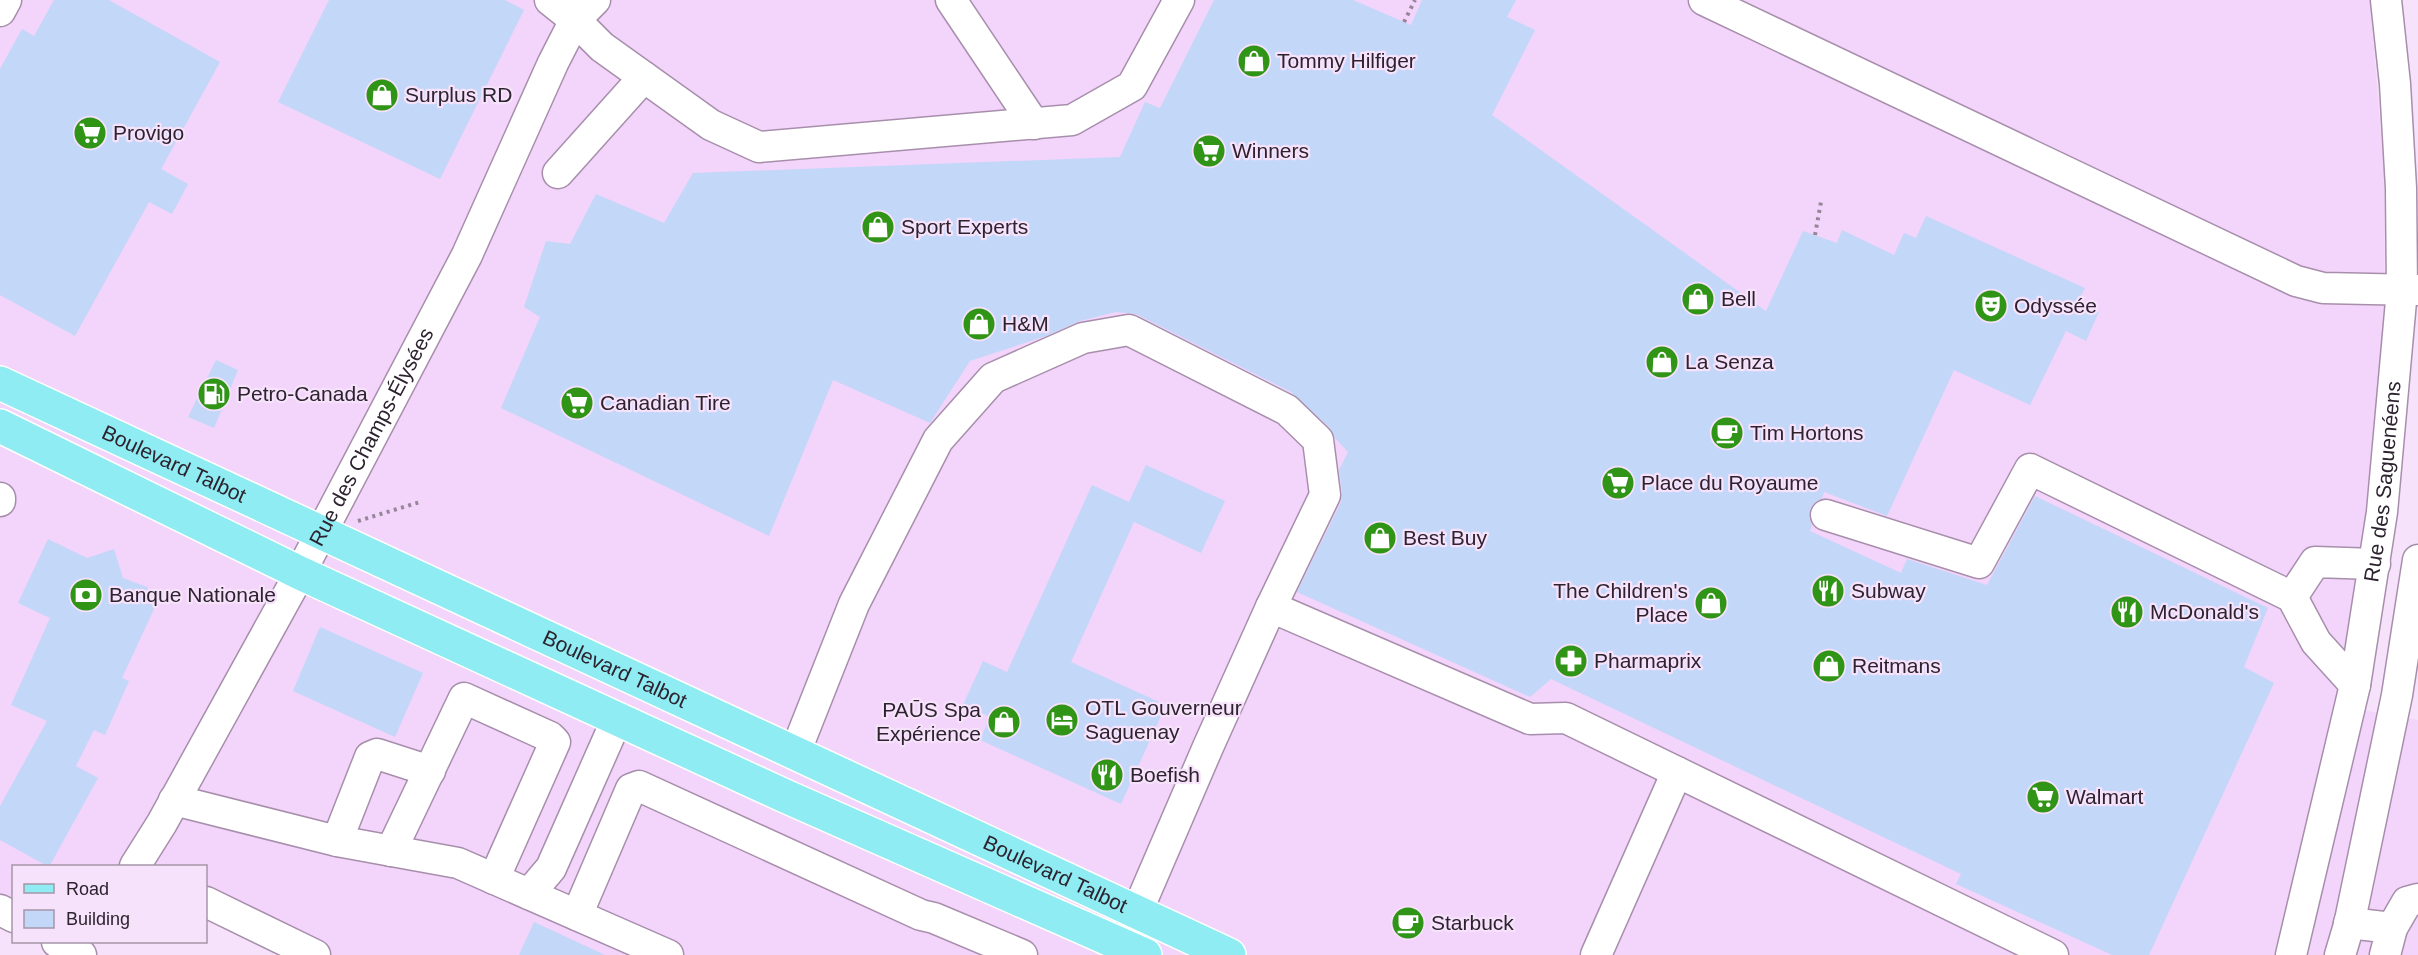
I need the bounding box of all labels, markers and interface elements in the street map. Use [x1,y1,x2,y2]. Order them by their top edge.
shop icon: Tommy Hilfiger [1236,43,1272,79]
place label: Tommy Hilfiger [1277,49,1416,72]
shop icon: Surplus RD [364,77,400,113]
place label: Surplus RD [405,83,512,106]
supermarket icon: Provigo [72,115,108,151]
place label: Provigo [113,121,184,144]
supermarket icon: Winners [1191,133,1227,169]
place label: Winners [1232,139,1309,162]
shop icon: Sport Experts [860,209,896,245]
place label: Sport Experts [901,215,1028,238]
shop icon: Bell [1680,281,1716,317]
place label: Bell [1721,287,1756,310]
theatre icon: Odyssée [1973,288,2009,324]
place label: Odyssée [2014,294,2097,317]
shop icon: H&M [961,306,997,342]
place label: H&M [1002,312,1049,335]
street label: Rue des Champs-Élysées [304,324,438,550]
shop icon: La Senza [1644,344,1680,380]
place label: La Senza [1685,350,1774,373]
fuel station icon: Petro-Canada [196,376,232,412]
street label: Rue des Saguenéens [2359,380,2405,583]
place label: Petro-Canada [237,382,368,405]
supermarket icon: Canadian Tire [559,385,595,421]
place label: Canadian Tire [600,391,731,414]
cafe icon: Tim Hortons [1709,415,1745,451]
street label: Boulevard Talbot [99,420,250,507]
place label: Tim Hortons [1750,421,1864,444]
supermarket icon: Place du Royaume [1600,465,1636,501]
place label: Place du Royaume [1641,471,1818,494]
shop icon: Best Buy [1362,520,1398,556]
place label: Best Buy [1403,526,1488,549]
restaurant icon: Subway [1810,573,1846,609]
bank icon: Banque Nationale [68,577,104,613]
place label: The Children's Place [1553,579,1688,626]
place label: Subway [1851,579,1926,602]
place label: Banque Nationale [109,583,276,606]
shop icon: The Children's Place [1693,585,1729,621]
restaurant icon: McDonald's [2109,594,2145,630]
place label: McDonald's [2150,600,2259,623]
street label: Boulevard Talbot [539,625,691,712]
pharmacy icon: Pharmaprix [1553,643,1589,679]
shop icon: Reitmans [1811,648,1847,684]
place label: Pharmaprix [1594,649,1702,672]
place label: Reitmans [1852,654,1941,677]
place label: OTL Gouverneur Saguenay [1085,696,1242,743]
place label: PAŪS Spa Expérience [876,698,981,745]
hotel icon: OTL Gouverneur Saguenay [1044,702,1080,738]
shop icon: PAŪS Spa Expérience [986,704,1022,740]
restaurant icon: Boefish [1089,757,1125,793]
place label: Boefish [1130,763,1200,786]
supermarket icon: Walmart [2025,779,2061,815]
place label: Walmart [2066,785,2144,808]
street label: Boulevard Talbot [980,830,1131,917]
legend [12,865,207,943]
text: Road [66,879,109,899]
cafe icon: Starbuck [1390,905,1426,941]
text: Building [66,909,130,929]
place label: Starbuck [1431,911,1514,934]

